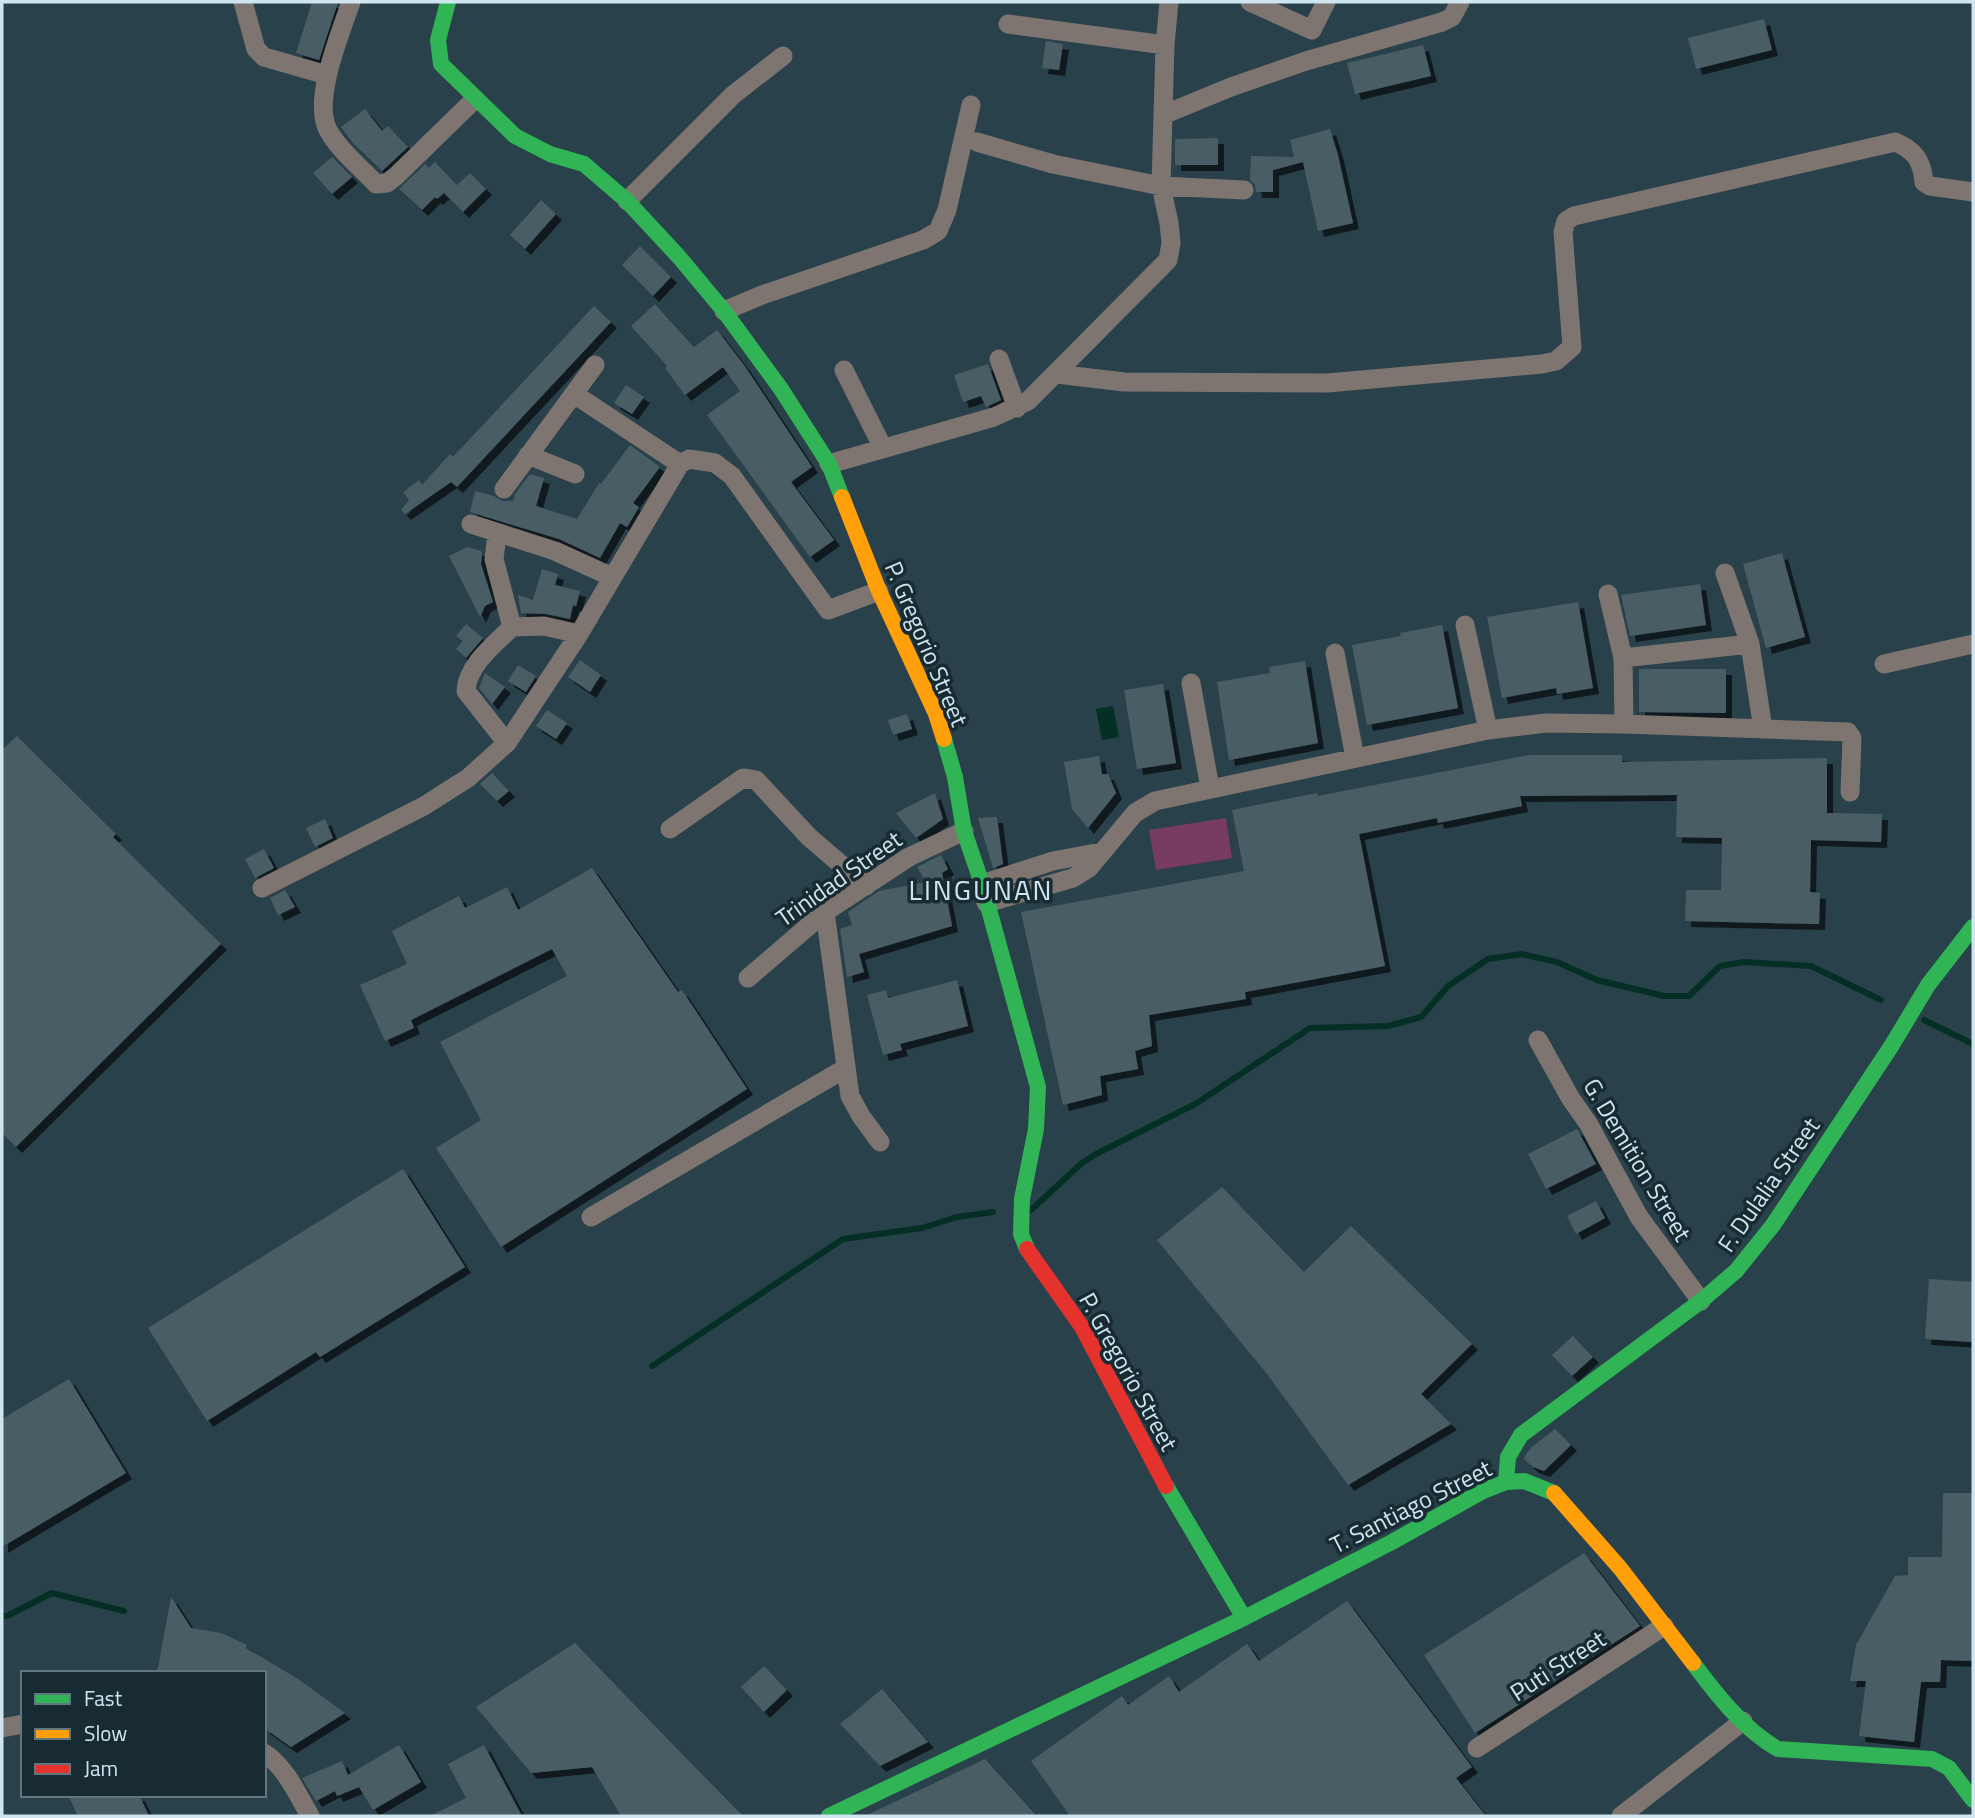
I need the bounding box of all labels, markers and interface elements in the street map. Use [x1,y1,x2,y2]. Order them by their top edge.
street label: P. Gregorio Street [876,556,978,732]
street label: Trinidad Street [768,821,909,935]
district label: LINGUNAN [908,868,1054,911]
street label: G. Demition Street [1575,1071,1701,1248]
street label: F. Dulalia Street [1708,1109,1828,1259]
street label: P. Gregorio Street [1070,1286,1188,1458]
street label: T. Santiago Street [1323,1450,1498,1562]
street label: Puti Street [1502,1620,1613,1710]
legend [21,1671,266,1797]
text: Fast [84,1682,123,1714]
text: Slow [84,1717,127,1749]
text: Jam [84,1752,118,1784]

